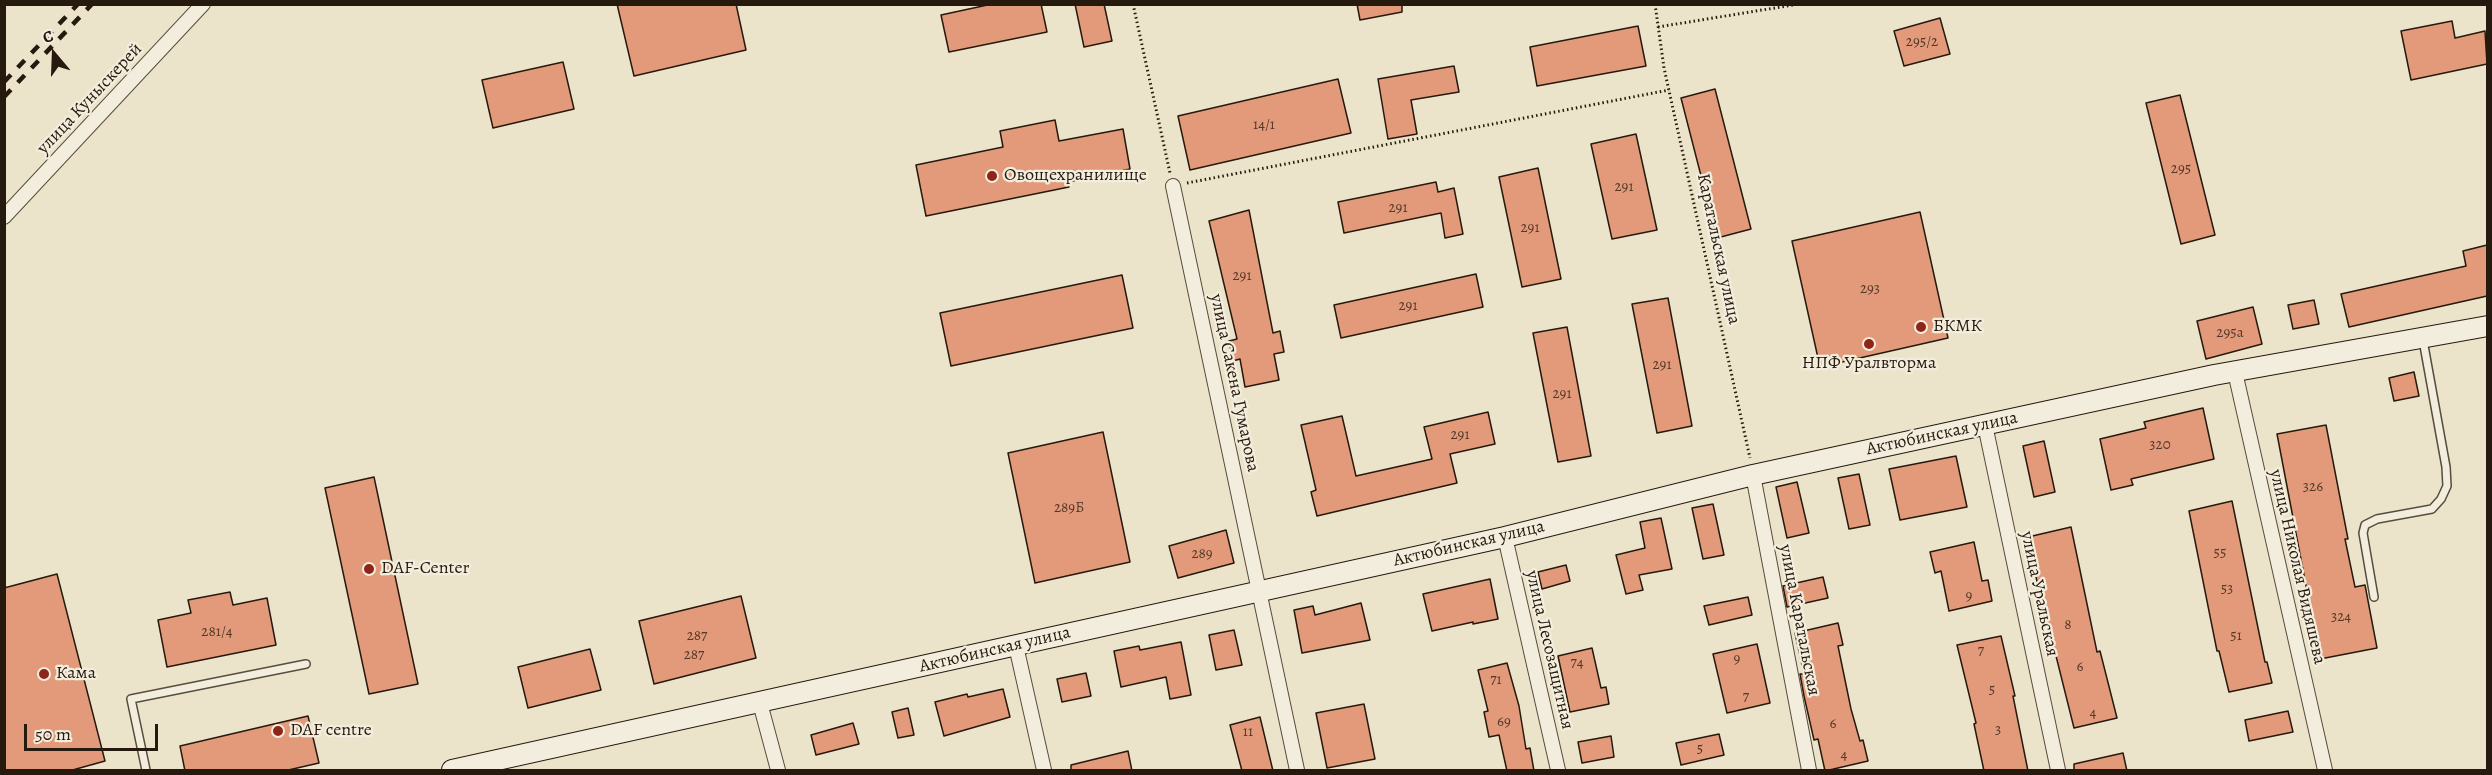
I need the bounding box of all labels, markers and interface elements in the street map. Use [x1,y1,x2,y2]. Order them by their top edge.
north arrow [24,24,84,84]
text: С [40,25,56,49]
house number: 295/2 [1906,33,1938,51]
street label: улица Куныскерей [33,39,147,159]
house number: 14/1 [1253,116,1275,134]
house number: 295 [2171,160,2191,178]
place label: Овощехранилище [1004,165,1147,187]
marker: Овощехранилище [985,169,999,183]
street label: Каратальская улица [1691,172,1745,326]
house number: 291 [1614,178,1634,196]
house number: 291 [1388,199,1408,217]
house number: 291 [1520,219,1540,237]
house number: 291 [1232,267,1252,285]
house number: 293 [1860,280,1880,298]
street label: улица Сакена Гумарова [1205,292,1263,474]
house number: 291 [1398,297,1418,315]
place label: БКМК [1933,316,1982,338]
marker: БКМК [1914,320,1928,334]
house number: 295а [2216,324,2244,342]
marker: НПФ Уралвторма [1862,337,1876,351]
place label: НПФ Уралвторма [1802,353,1936,375]
house number: 291 [1652,356,1672,374]
house number: 291 [1552,385,1572,403]
street label: Актюбинская улица [1864,407,2020,461]
house number: 291 [1450,426,1470,444]
house number: 320 [2149,436,2171,454]
street label: улица Николая Видяшева [2264,467,2330,667]
house number: 326 [2303,478,2323,496]
house number: 289Б [1054,499,1084,517]
street label: Актюбинская улица [1391,516,1547,572]
street label: улица Уральская [2015,529,2063,659]
street label: улица Каратальская [1774,542,1824,698]
house number: 55 [2214,544,2226,562]
house number: 289 [1191,545,1213,563]
place label: DAF-Center [381,558,469,580]
marker: DAF-Center [362,562,376,576]
street label: улица Лесозащитная [1520,568,1578,732]
house number: 53 [2221,580,2233,598]
house number: 9 [1966,587,1972,605]
house number: 324 [2331,608,2351,626]
house number: 8 [2064,616,2072,634]
street label: Актюбинская улица [917,622,1073,678]
house number: 281/4 [201,623,233,641]
house number: 287 [687,627,707,645]
house number: 51 [2230,627,2242,645]
house number: 7 [1978,642,1984,660]
house number: 287 [684,646,704,664]
house number: 9 [1734,650,1740,668]
house number: 74 [1570,654,1584,672]
house number: 6 [2077,658,2083,676]
place label: Кама [56,663,96,685]
marker: Кама [37,667,51,681]
house number: 71 [1490,671,1502,689]
house number: 5 [1989,681,1995,699]
house number: 7 [1743,688,1749,706]
house number: 4 [2090,704,2096,722]
scale bar [27,712,160,750]
house number: 69 [1497,713,1511,731]
house number: 6 [1830,715,1836,733]
place label: DAF centre [290,720,372,742]
house number: 3 [1995,721,2001,739]
text: 50 m [35,722,71,746]
house number: 11 [1243,723,1253,741]
marker: DAF centre [271,724,285,738]
house number: 5 [1697,740,1703,758]
house number: 4 [1841,746,1847,764]

